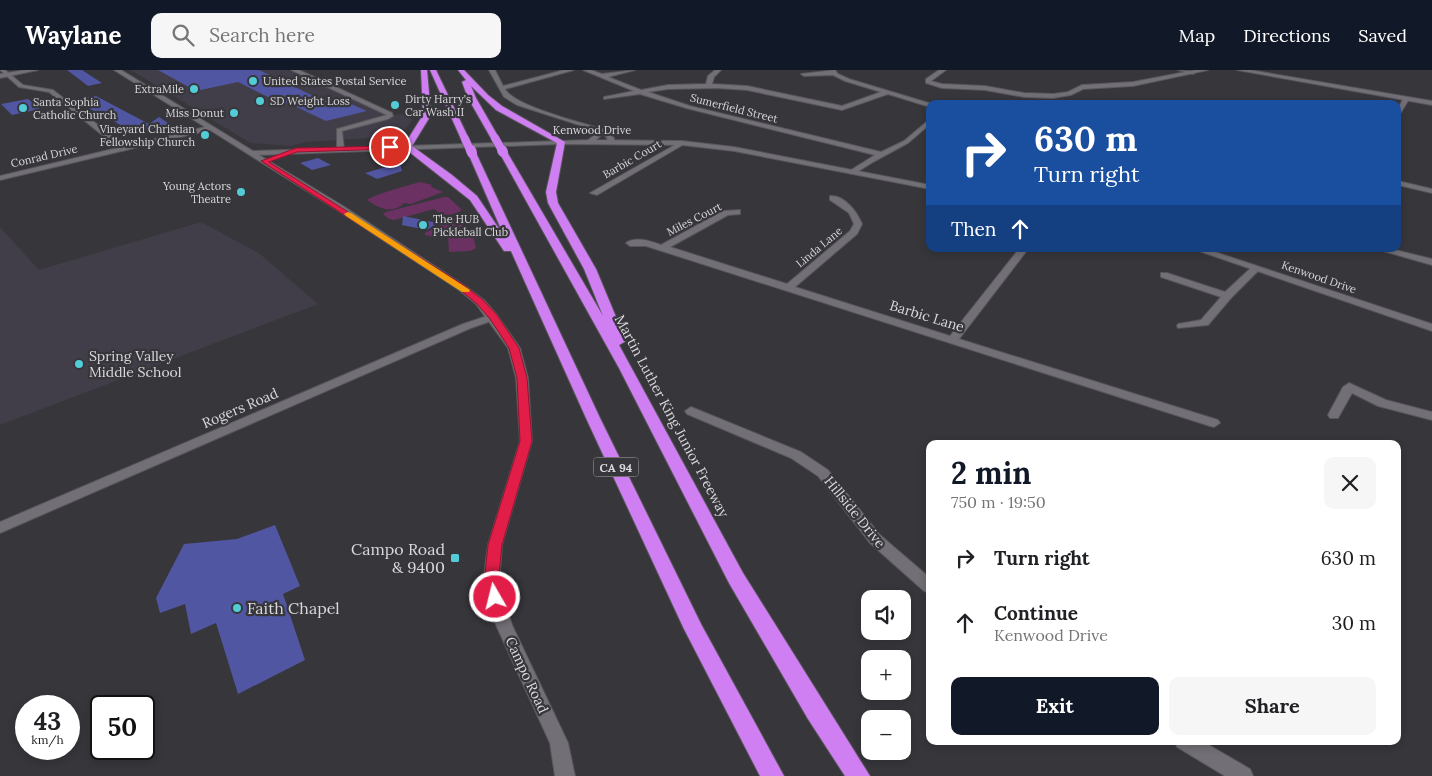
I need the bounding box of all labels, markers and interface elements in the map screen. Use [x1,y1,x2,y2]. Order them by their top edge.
search box [151,13,501,58]
text: Waylane [25,20,121,51]
icon: search [169,21,197,49]
text: Search here [209,23,315,47]
text: Map [1179,24,1215,47]
text: Directions [1243,24,1330,47]
text: Saved [1358,24,1407,47]
place label: United States Postal Service [263,74,406,88]
marker: United States Postal Service [247,75,259,87]
place label: ExtraMile [135,82,184,96]
marker: ExtraMile [188,83,200,95]
street label: Sumerfield Street [689,90,780,126]
place label: Dirty Harry's Car Wash II [405,92,471,119]
place label: SD Weight Loss [270,94,350,108]
place label: Santa Sophia Catholic Church [33,95,117,122]
marker: SD Weight Loss [254,95,266,107]
marker: Dirty Harry's Car Wash II [389,99,401,111]
marker: Santa Sophia Catholic Church [17,102,29,114]
place label: Miss Donut [166,106,225,120]
marker: Miss Donut [228,107,240,119]
text: 630 m [1034,116,1137,161]
icon: right [951,120,1016,185]
place label: Vineyard Christian Fellowship Church [99,122,195,149]
street label: Kenwood Drive [553,123,631,137]
pin [369,126,411,168]
marker: Vineyard Christian Fellowship Church [199,129,211,141]
icon: arrive [376,133,404,161]
street label: Barbic Court [600,136,664,181]
street label: Conrad Drive [9,142,79,170]
text: Turn right [1034,160,1139,188]
place label: Young Actors Theatre [162,179,231,206]
marker: Young Actors Theatre [235,186,247,198]
street label: Miles Court [664,199,725,239]
place label: The HUB Pickleball Club [433,212,508,239]
icon: ahead [1006,215,1034,243]
text: Then [951,217,996,241]
marker: The HUB Pickleball Club [417,219,429,231]
street label: Linda Lane [793,224,845,270]
street label: Kenwood Drive [1280,258,1358,296]
street label: Barbic Lane [888,296,967,336]
street label: Martin Luther King Junior Freeway [611,312,733,521]
place label: Spring Valley Middle School [89,347,182,381]
marker: Spring Valley Middle School [73,358,85,370]
street label: Rogers Road [199,384,281,432]
text: 2 min [951,454,1031,492]
button: close [1324,457,1376,509]
road number: CA 94 [594,458,638,477]
street label: Hillside Drive [820,472,890,552]
text: 750 m · 19:50 [951,492,1046,512]
place label: Campo Road & 9400 [351,539,445,577]
icon: right [951,544,979,572]
text: Turn right [994,546,1090,570]
text: 630 m [1321,546,1376,570]
marker: Campo Road & 9400 [449,552,461,564]
position arrow [468,570,520,622]
map controls [861,590,911,760]
button: sound [861,590,911,640]
place label: Faith Chapel [247,598,340,618]
text: Continue [994,601,1078,625]
marker: Faith Chapel [231,602,243,614]
icon: ahead [951,609,979,637]
text: 30 m [1332,611,1376,635]
text: Kenwood Drive [994,625,1108,645]
street label: Campo Road [501,634,553,716]
button: + [861,650,911,700]
button: Exit [951,677,1159,735]
button: Share [1169,677,1376,735]
speed limit sign: 50 [90,695,155,760]
text: 43 [34,705,61,737]
button: − [861,710,911,760]
text: km/h [31,732,64,747]

